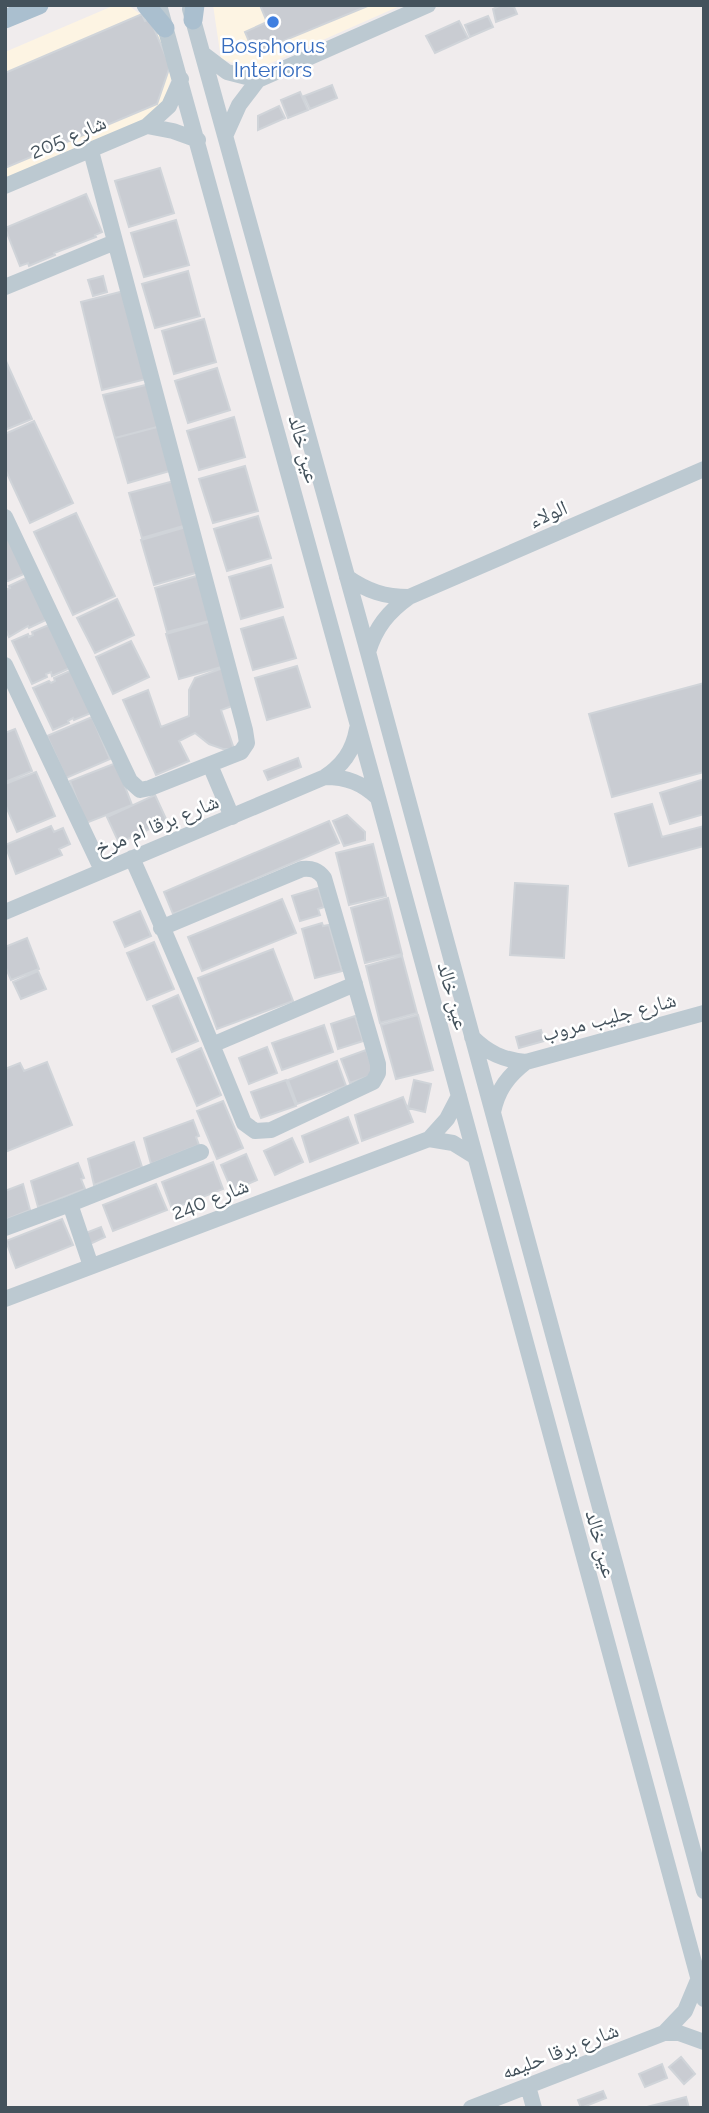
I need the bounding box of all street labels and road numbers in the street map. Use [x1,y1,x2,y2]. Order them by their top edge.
street label: شارع 205 [26,109,110,165]
street label: عين خالد [283,412,326,486]
street label: الولاء [525,494,571,533]
street label: شارع برقا ام مرخ [91,788,223,863]
street label: عين خالد [432,959,475,1033]
street label: شارع جليب مروب [539,987,679,1047]
street label: شارع 240 [168,1172,252,1226]
street label: عين خالد [580,1507,623,1581]
street label: شارع برقا حليمه [498,2017,622,2085]

